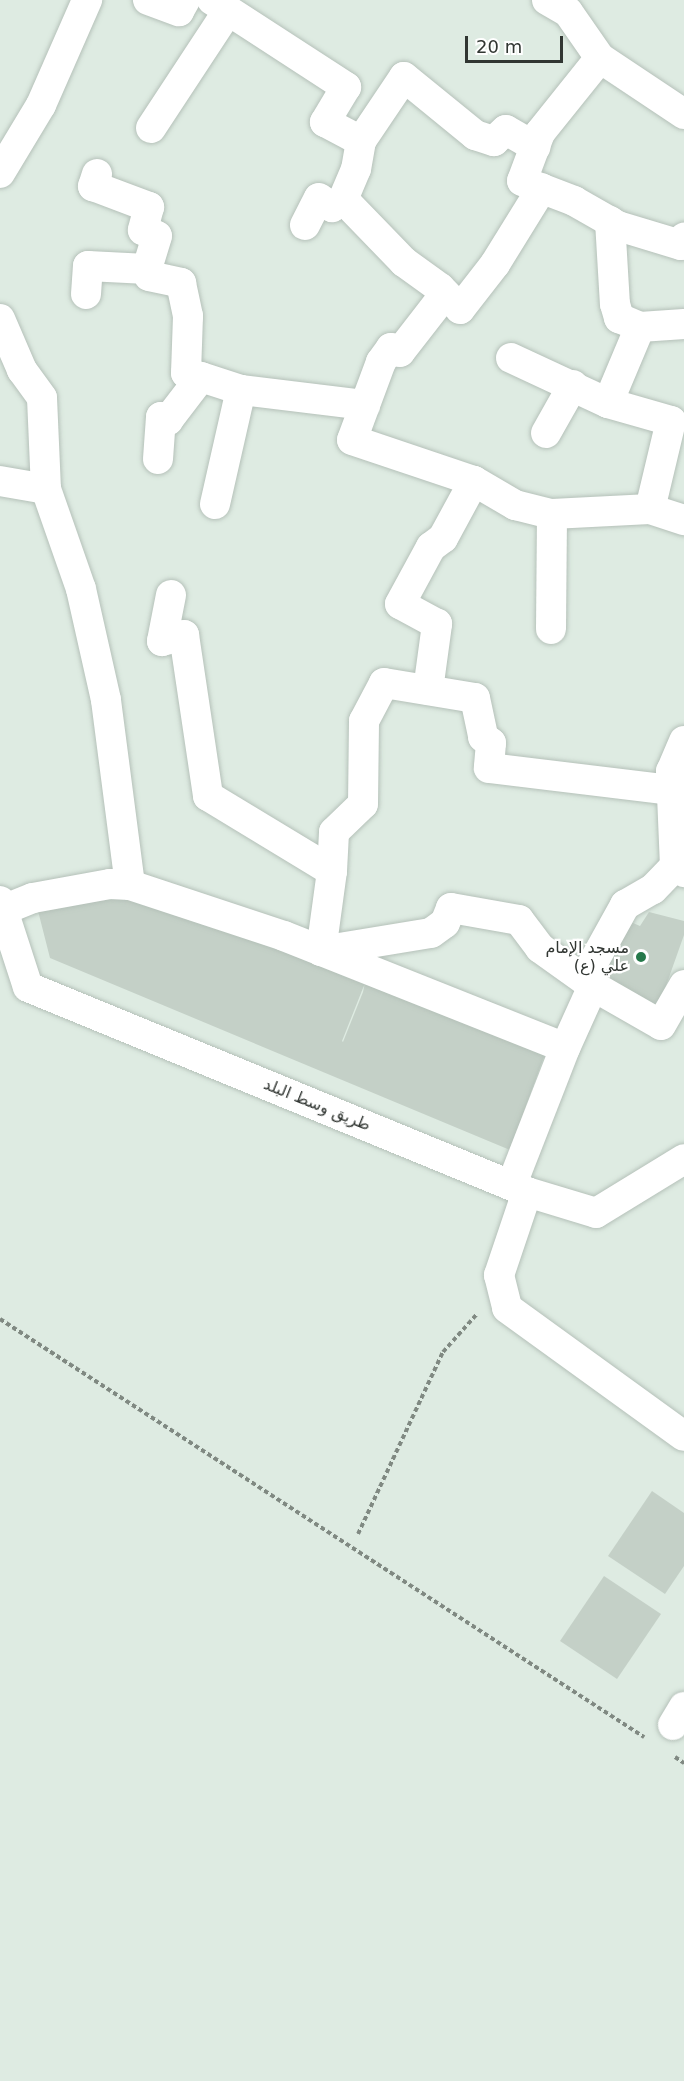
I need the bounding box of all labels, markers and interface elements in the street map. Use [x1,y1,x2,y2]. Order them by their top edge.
scale bar [468,24,566,62]
text: 20 m [476,36,522,57]
place label: مسجد الإمام علي (ع) [545,938,629,976]
marker: مسجد الإمام علي (ع) [634,950,648,964]
street label: طريق وسط البلد [261,1075,373,1135]

